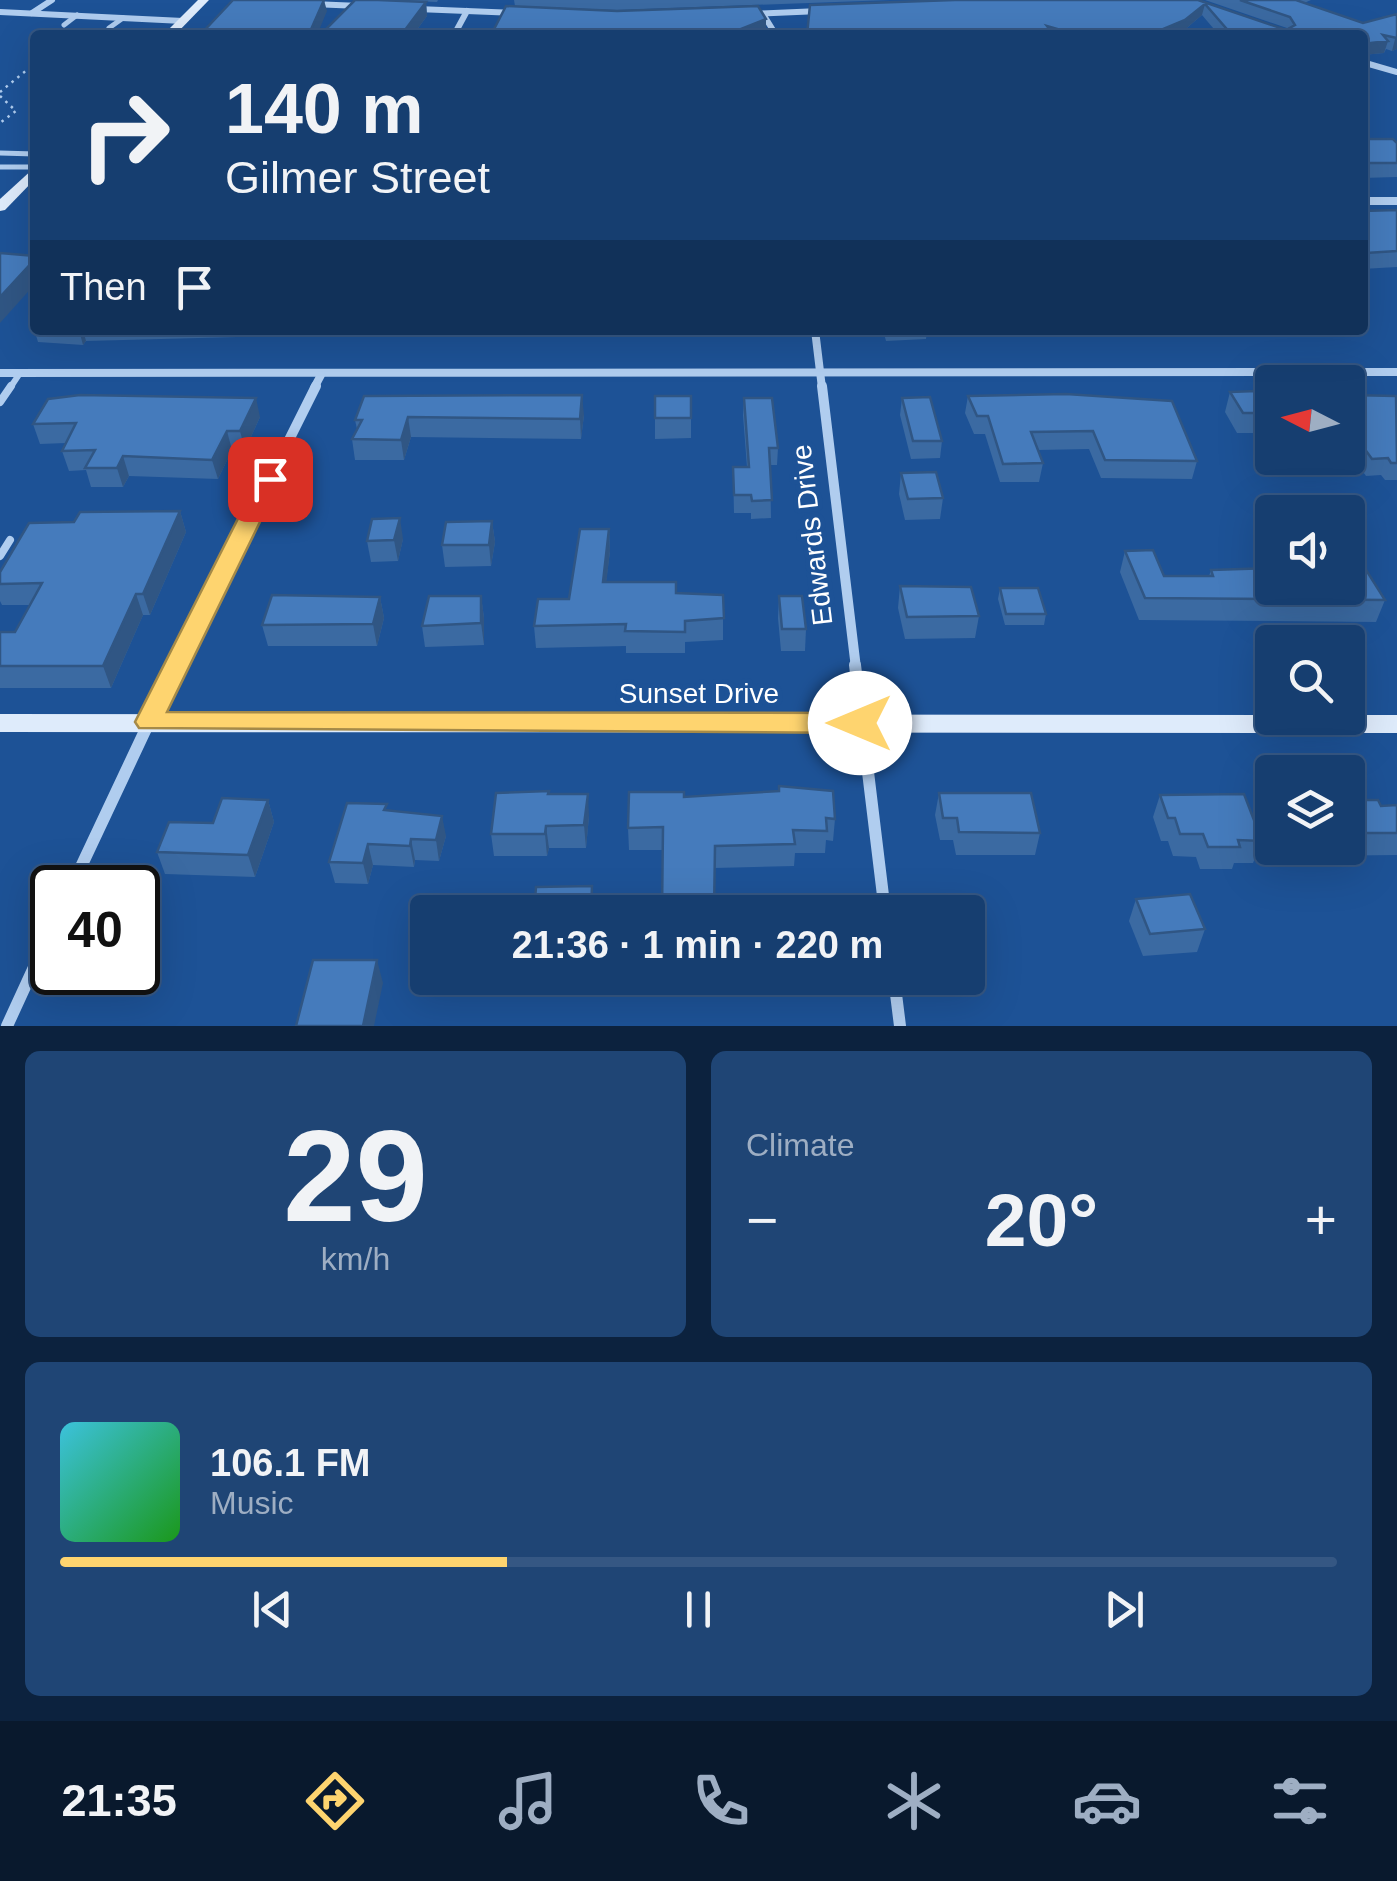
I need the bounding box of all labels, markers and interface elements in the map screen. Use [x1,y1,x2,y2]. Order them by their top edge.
icon: right [60,70,190,200]
text: 140 m [225,70,423,148]
text: Gilmer Street [225,152,490,203]
icon: arrive [167,260,222,315]
text: Then [60,266,147,308]
north arrow [1255,365,1365,475]
map controls [1255,365,1365,865]
pin [228,437,313,522]
street label: Edwards Drive [786,443,838,627]
icon: arrive [243,452,298,507]
button: sound [1255,495,1365,605]
button: search [1255,625,1365,735]
position arrow [808,671,912,775]
street label: Sunset Drive [619,678,779,709]
button: layers [1255,755,1365,865]
speed limit sign: 40 [30,865,160,995]
text: 21:36 · 1 min · 220 m [512,924,883,966]
text: 29 [283,1103,428,1249]
text: Climate [746,1127,854,1163]
text: 20° [985,1178,1098,1262]
text: − [746,1189,778,1251]
text: + [1305,1189,1337,1251]
text: km/h [321,1241,390,1277]
text: 106.1 FM [210,1442,371,1484]
text: Music [210,1485,294,1521]
icon: previous [245,1582,300,1637]
icon: pause [671,1582,726,1637]
icon: next [1097,1582,1152,1637]
icon: directions [300,1766,370,1836]
icon: music [493,1766,563,1836]
icon: phone [686,1766,756,1836]
icon: climate [879,1766,949,1836]
icon: car [1072,1766,1142,1836]
icon: filters [1265,1766,1335,1836]
text: 21:35 [62,1775,177,1826]

